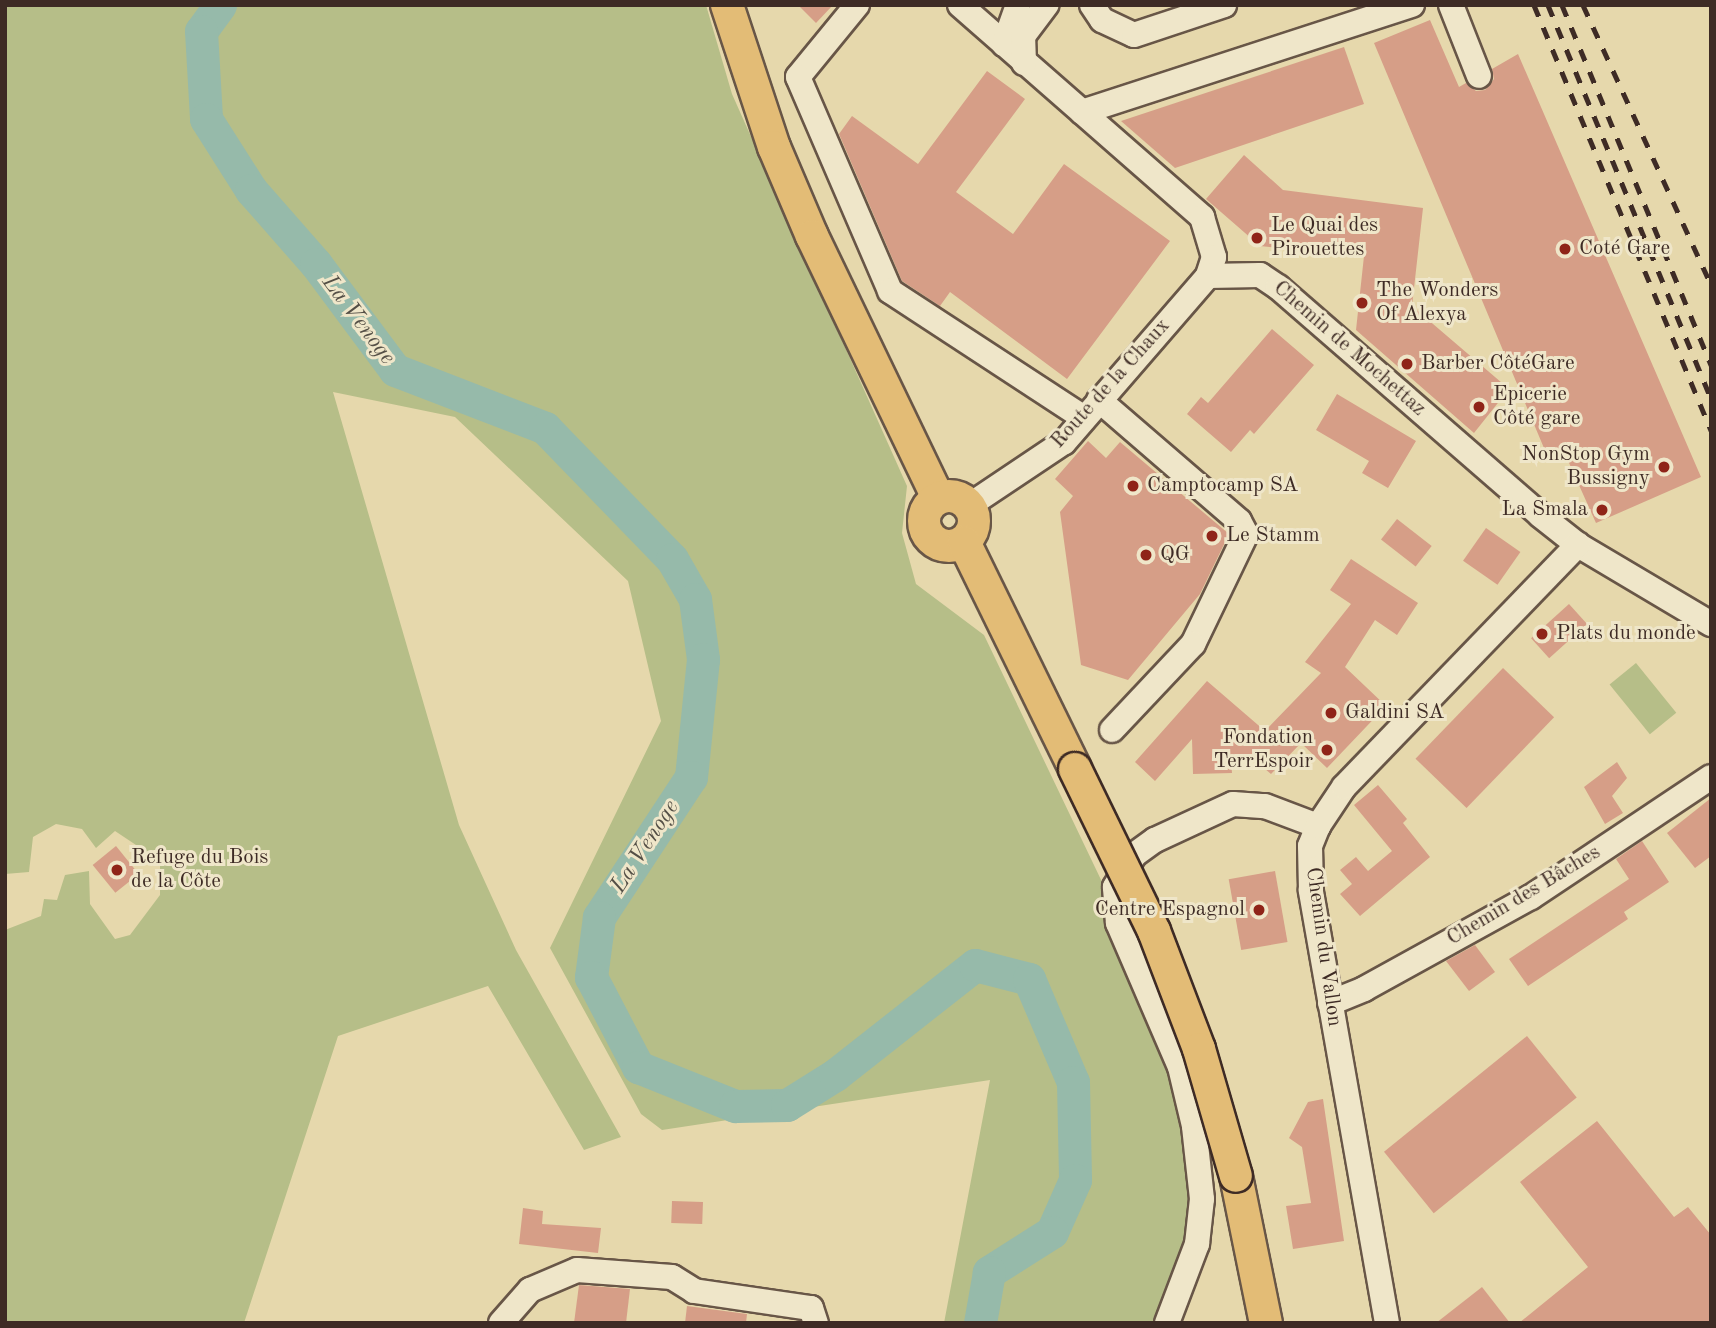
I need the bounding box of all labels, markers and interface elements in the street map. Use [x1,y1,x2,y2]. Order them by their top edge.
place label: Le Quai des Pirouettes [1271,213,1378,263]
marker: Le Quai des Pirouettes [1249,230,1265,246]
place label: Coté Gare [1579,236,1670,262]
marker: Coté Gare [1557,241,1573,257]
water label: La Venoge [315,270,401,370]
street label: Chemin de Mochettaz [1268,276,1430,422]
place label: The Wonders Of Alexya [1376,278,1498,328]
marker: The Wonders Of Alexya [1354,295,1370,311]
street label: Route de la Chaux [1046,314,1176,454]
place label: Barber CôtéGare [1421,351,1575,377]
marker: Barber CôtéGare [1399,356,1415,372]
place label: Epicerie Côté gare [1493,382,1580,432]
marker: Epicerie Côté gare [1471,399,1487,415]
place label: NonStop Gym Bussigny [1522,442,1650,492]
marker: NonStop Gym Bussigny [1656,459,1672,475]
place label: Camptocamp SA [1147,473,1298,499]
marker: Camptocamp SA [1125,478,1141,494]
place label: La Smala [1502,497,1588,523]
marker: La Smala [1594,502,1610,518]
place label: Le Stamm [1226,523,1320,549]
marker: Le Stamm [1204,528,1220,544]
place label: QG [1160,542,1190,568]
marker: QG [1138,547,1154,563]
place label: Plats du monde [1556,621,1696,647]
marker: Plats du monde [1534,626,1550,642]
place label: Galdini SA [1345,700,1444,726]
marker: Galdini SA [1323,705,1339,721]
place label: Fondation TerrEspoir [1213,725,1313,775]
marker: Fondation TerrEspoir [1319,742,1335,758]
water label: La Venoge [605,795,685,899]
street label: Chemin des Bâches [1443,840,1605,952]
place label: Refuge du Bois de la Côte [131,845,268,895]
marker: Refuge du Bois de la Côte [109,862,125,878]
street label: Chemin du Vallon [1299,866,1347,1028]
place label: Centre Espagnol [1095,897,1245,923]
marker: Centre Espagnol [1251,902,1267,918]

